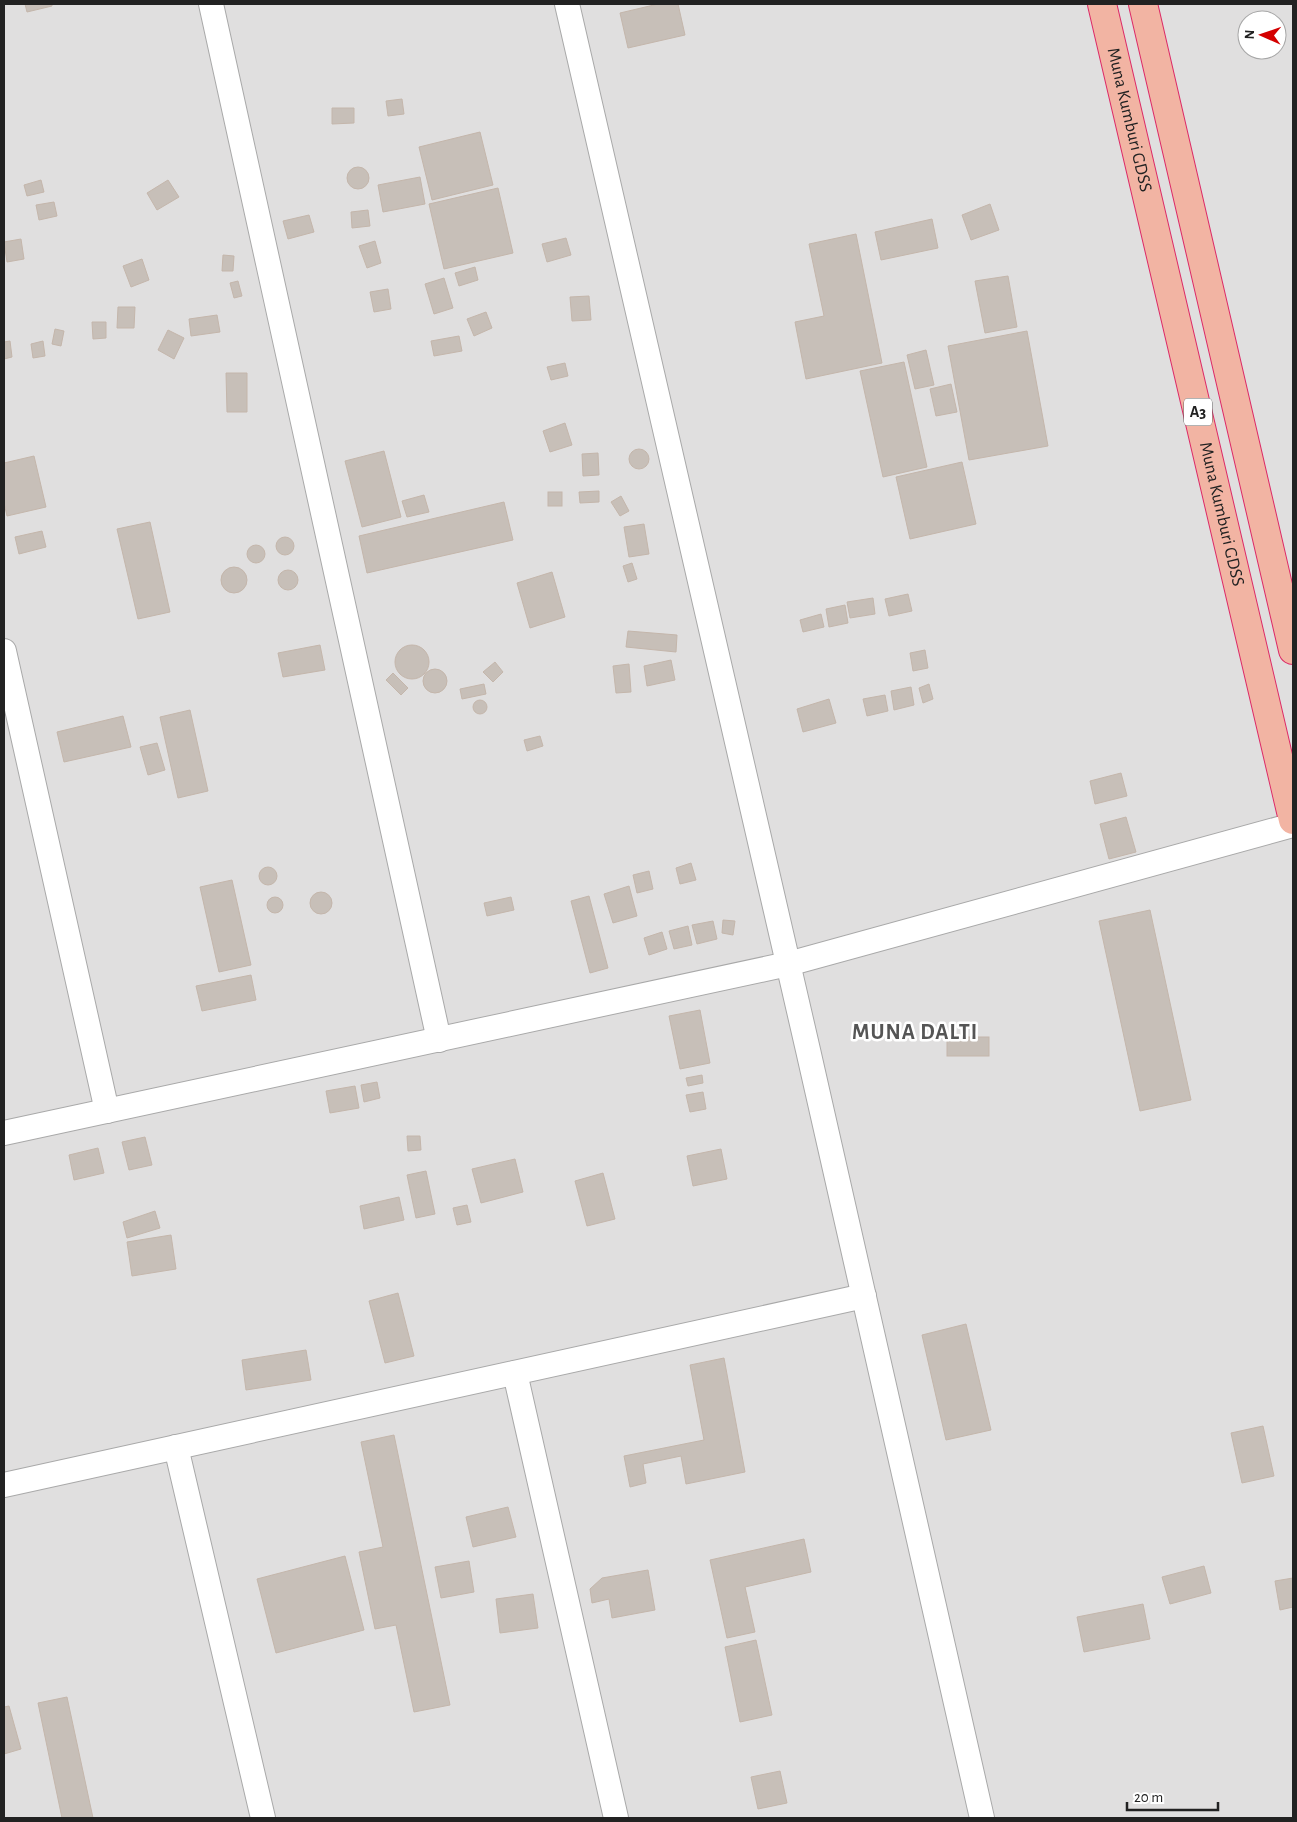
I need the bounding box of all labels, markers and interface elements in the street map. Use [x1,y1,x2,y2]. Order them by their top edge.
north arrow [1237,10,1287,60]
text: N [1243,29,1257,40]
street label: Muna Kumburi GDSS [1104,46,1155,194]
road number: A3 [1184,398,1212,426]
street label: Muna Kumburi GDSS [1196,440,1247,588]
district label: MUNA DALTI [852,1021,978,1043]
scale bar [1127,1780,1218,1812]
text: 20 m [1134,1790,1163,1805]

